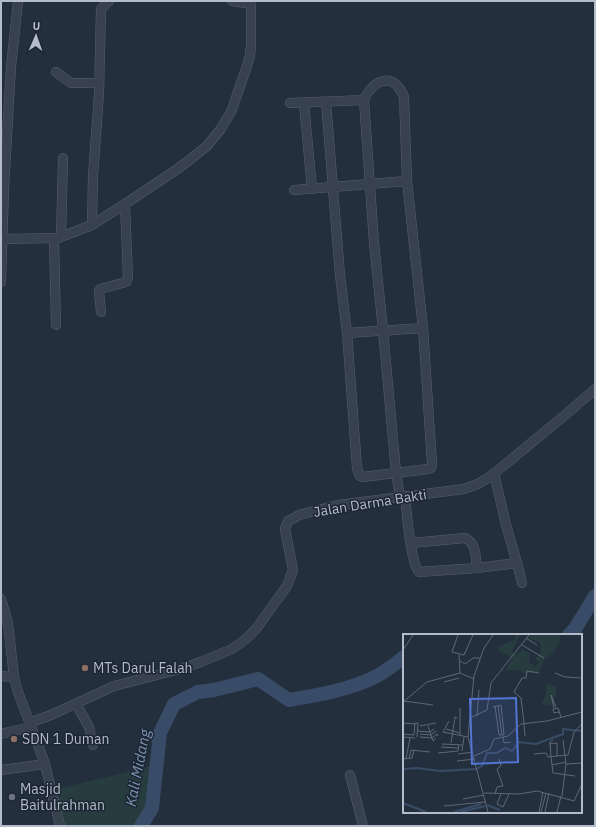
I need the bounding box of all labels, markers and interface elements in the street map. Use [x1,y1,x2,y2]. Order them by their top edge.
north arrow [16,16,56,56]
text: U [32,19,40,33]
street label: Jalan Darma Bakti [312,485,428,521]
inset map [403,634,582,813]
place label: MTs Darul Falah [93,659,193,677]
marker: MTs Darul Falah [80,663,90,673]
water label: Kali Midang [121,726,155,808]
place label: SDN 1 Duman [22,730,109,748]
marker: SDN 1 Duman [9,734,19,744]
place label: Masjid Baitulrahman [20,780,105,814]
marker: Masjid Baitulrahman [7,792,17,802]

